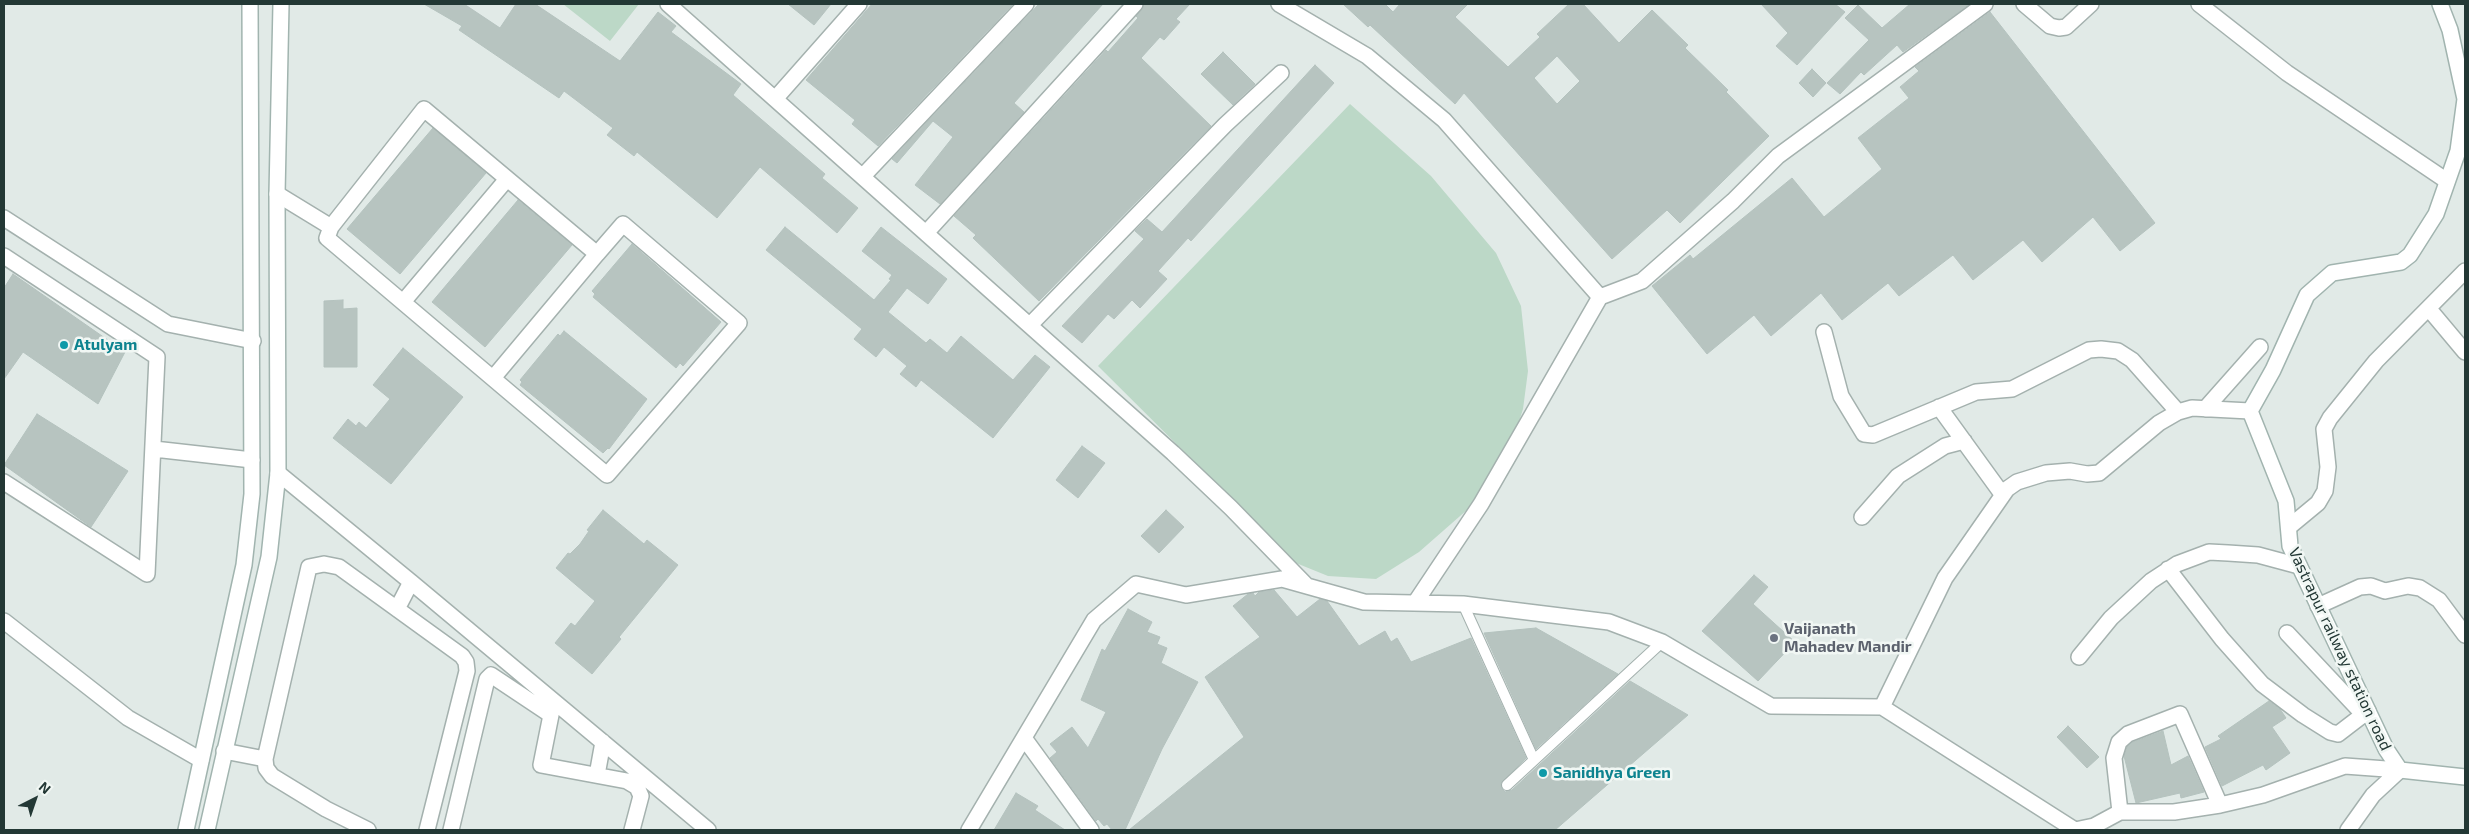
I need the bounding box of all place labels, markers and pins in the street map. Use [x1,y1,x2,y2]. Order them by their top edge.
place label: Atulyam [74,335,137,355]
marker: Atulyam [58,339,70,351]
place label: Vaijanath Mahadev Mandir [1784,619,1912,657]
marker: Vaijanath Mahadev Mandir [1768,632,1780,644]
place label: Sanidhya Green [1553,763,1671,783]
marker: Sanidhya Green [1537,767,1549,779]

